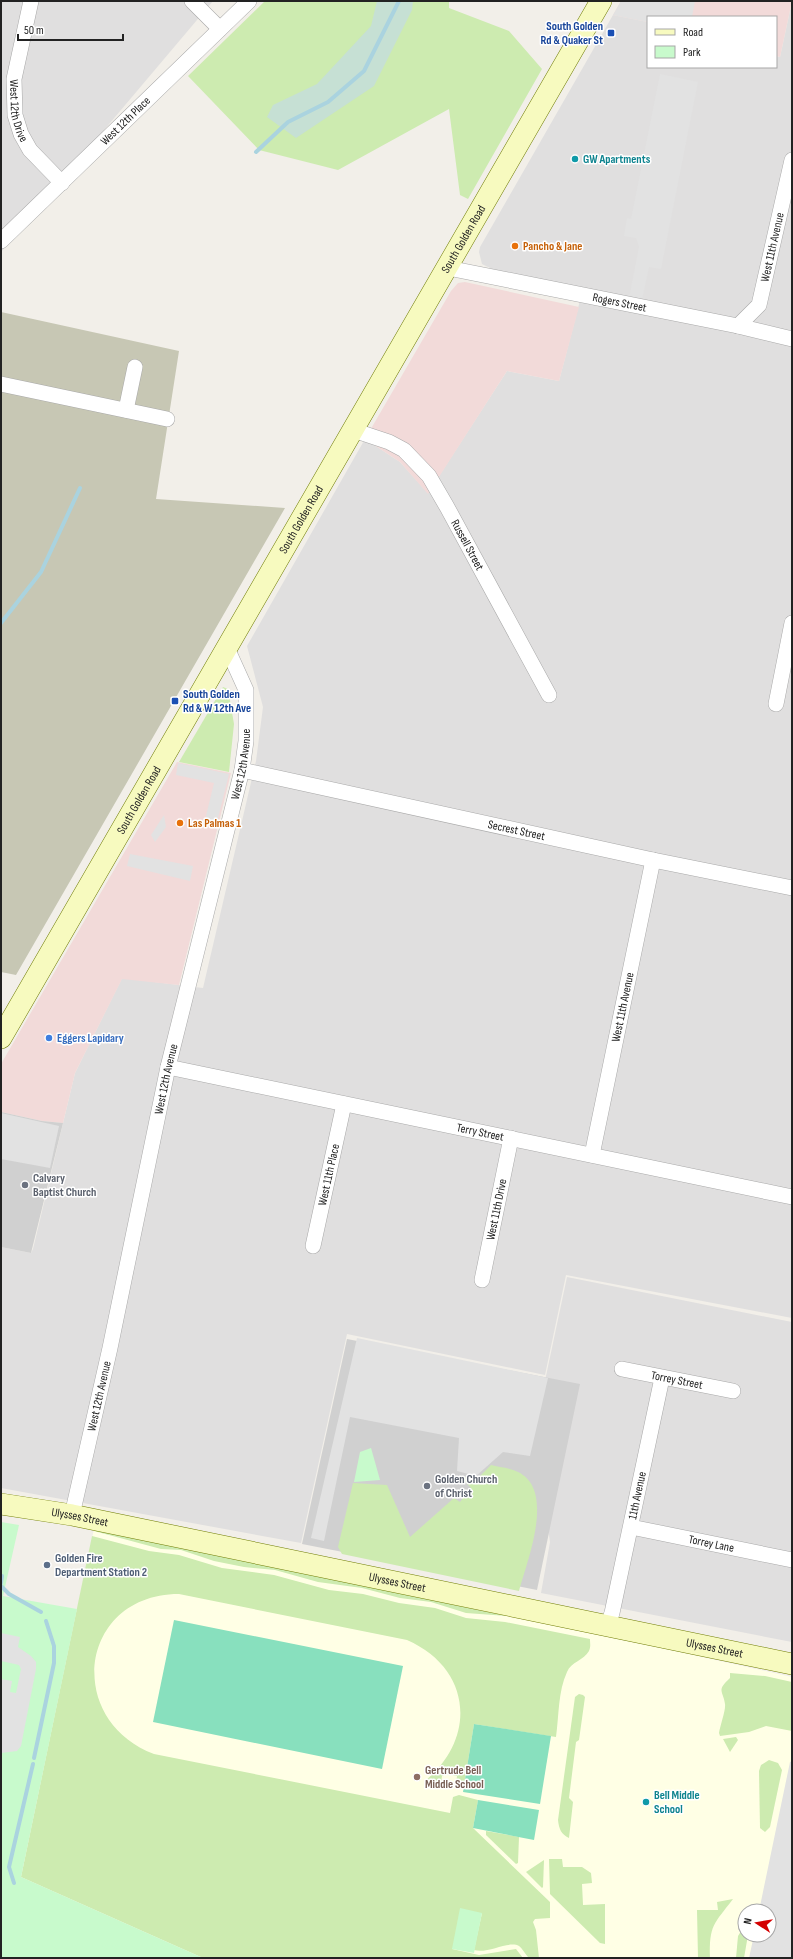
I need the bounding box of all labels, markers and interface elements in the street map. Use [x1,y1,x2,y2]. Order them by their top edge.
scale bar [18,16,123,42]
legend [647,16,777,68]
place label: South Golden Rd & Quaker St [541,19,603,48]
text: 50 m [24,23,44,38]
text: Road [683,25,703,40]
marker: South Golden Rd & Quaker St [606,28,616,38]
text: Park [683,45,701,60]
street label: West 12th Drive [7,79,31,145]
street label: West 12th Place [97,93,154,148]
place label: GW Apartments [583,152,651,167]
marker: GW Apartments [570,154,580,164]
street label: South Golden Road [438,202,489,276]
street label: West 11th Avenue [757,211,787,283]
place label: Pancho & Jane [523,239,582,254]
marker: Pancho & Jane [510,241,520,251]
street label: Rogers Street [591,290,648,315]
street label: South Golden Road [275,483,327,556]
street label: Russell Street [448,517,488,573]
place label: South Golden Rd & W 12th Ave [183,687,251,716]
marker: South Golden Rd & W 12th Ave [170,696,180,706]
street label: West 12th Avenue [227,728,254,801]
street label: South Golden Road [113,763,164,837]
place label: Las Palmas 1 [188,816,241,831]
street label: Secrest Street [487,817,547,844]
marker: Las Palmas 1 [175,818,185,828]
street label: West 11th Avenue [608,971,637,1043]
place label: Eggers Lapidary [57,1031,124,1046]
marker: Eggers Lapidary [44,1033,54,1043]
street label: West 12th Avenue [151,1042,181,1116]
street label: Terry Street [455,1120,506,1144]
street label: West 11th Place [315,1142,343,1207]
place label: Calvary Baptist Church [33,1171,96,1200]
street label: West 11th Drive [483,1177,510,1242]
marker: Calvary Baptist Church [20,1180,30,1190]
street label: West 12th Avenue [84,1359,114,1433]
street label: Torrey Street [650,1367,704,1392]
street label: 11th Avenue [625,1470,649,1521]
place label: Golden Church of Christ [435,1472,497,1501]
marker: Golden Church of Christ [422,1481,432,1491]
street label: Ulysses Street [50,1504,110,1530]
street label: Torrey Lane [687,1531,736,1555]
place label: Golden Fire Department Station 2 [55,1551,147,1580]
marker: Golden Fire Department Station 2 [42,1560,52,1570]
street label: Ulysses Street [367,1569,427,1596]
street label: Ulysses Street [685,1635,745,1661]
place label: Gertrude Bell Middle School [425,1763,484,1792]
marker: Gertrude Bell Middle School [412,1772,422,1782]
place label: Bell Middle School [654,1788,700,1817]
marker: Bell Middle School [641,1797,651,1807]
north arrow [737,1903,777,1943]
text: N [741,1917,755,1925]

